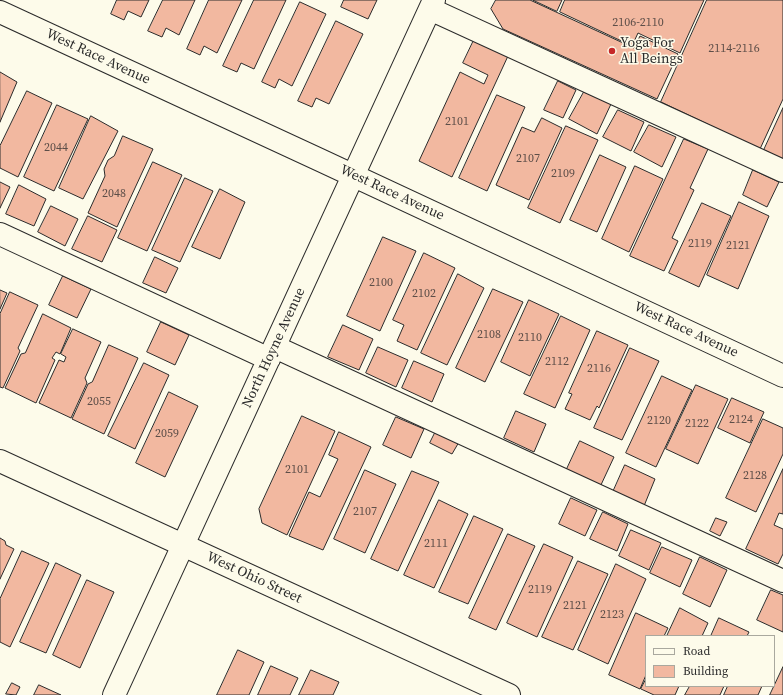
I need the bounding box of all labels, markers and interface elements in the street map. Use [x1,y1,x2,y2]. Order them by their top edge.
house number: 2106-2110 [612,16,664,30]
street label: West Race Avenue [43,26,153,88]
place label: Yoga For All Beings [620,35,683,68]
house number: 2114-2116 [708,42,760,56]
marker: Yoga For All Beings [607,46,617,56]
house number: 2101 [445,115,469,129]
house number: 2044 [44,141,68,155]
house number: 2107 [516,152,540,166]
street label: West Race Avenue [337,162,447,224]
house number: 2109 [551,167,575,181]
house number: 2048 [102,187,126,201]
house number: 2119 [688,237,712,251]
house number: 2121 [726,239,750,253]
house number: 2100 [369,276,393,290]
street label: North Hoyne Avenue [239,285,309,411]
house number: 2102 [412,287,436,301]
street label: West Race Avenue [631,299,741,361]
house number: 2108 [477,328,501,342]
house number: 2110 [518,331,542,345]
house number: 2112 [545,355,569,369]
house number: 2116 [587,362,611,376]
house number: 2055 [87,395,111,409]
house number: 2124 [729,413,753,427]
house number: 2120 [647,414,671,428]
house number: 2122 [685,417,709,431]
house number: 2059 [155,427,179,441]
house number: 2101 [285,463,309,477]
house number: 2128 [743,469,767,483]
house number: 2107 [353,505,377,519]
house number: 2111 [424,537,448,551]
street label: West Ohio Street [204,549,304,607]
house number: 2119 [528,583,552,597]
house number: 2121 [563,599,587,613]
house number: 2123 [600,608,624,622]
legend [645,635,775,687]
text: Road [683,643,710,659]
text: Building [683,663,728,679]

